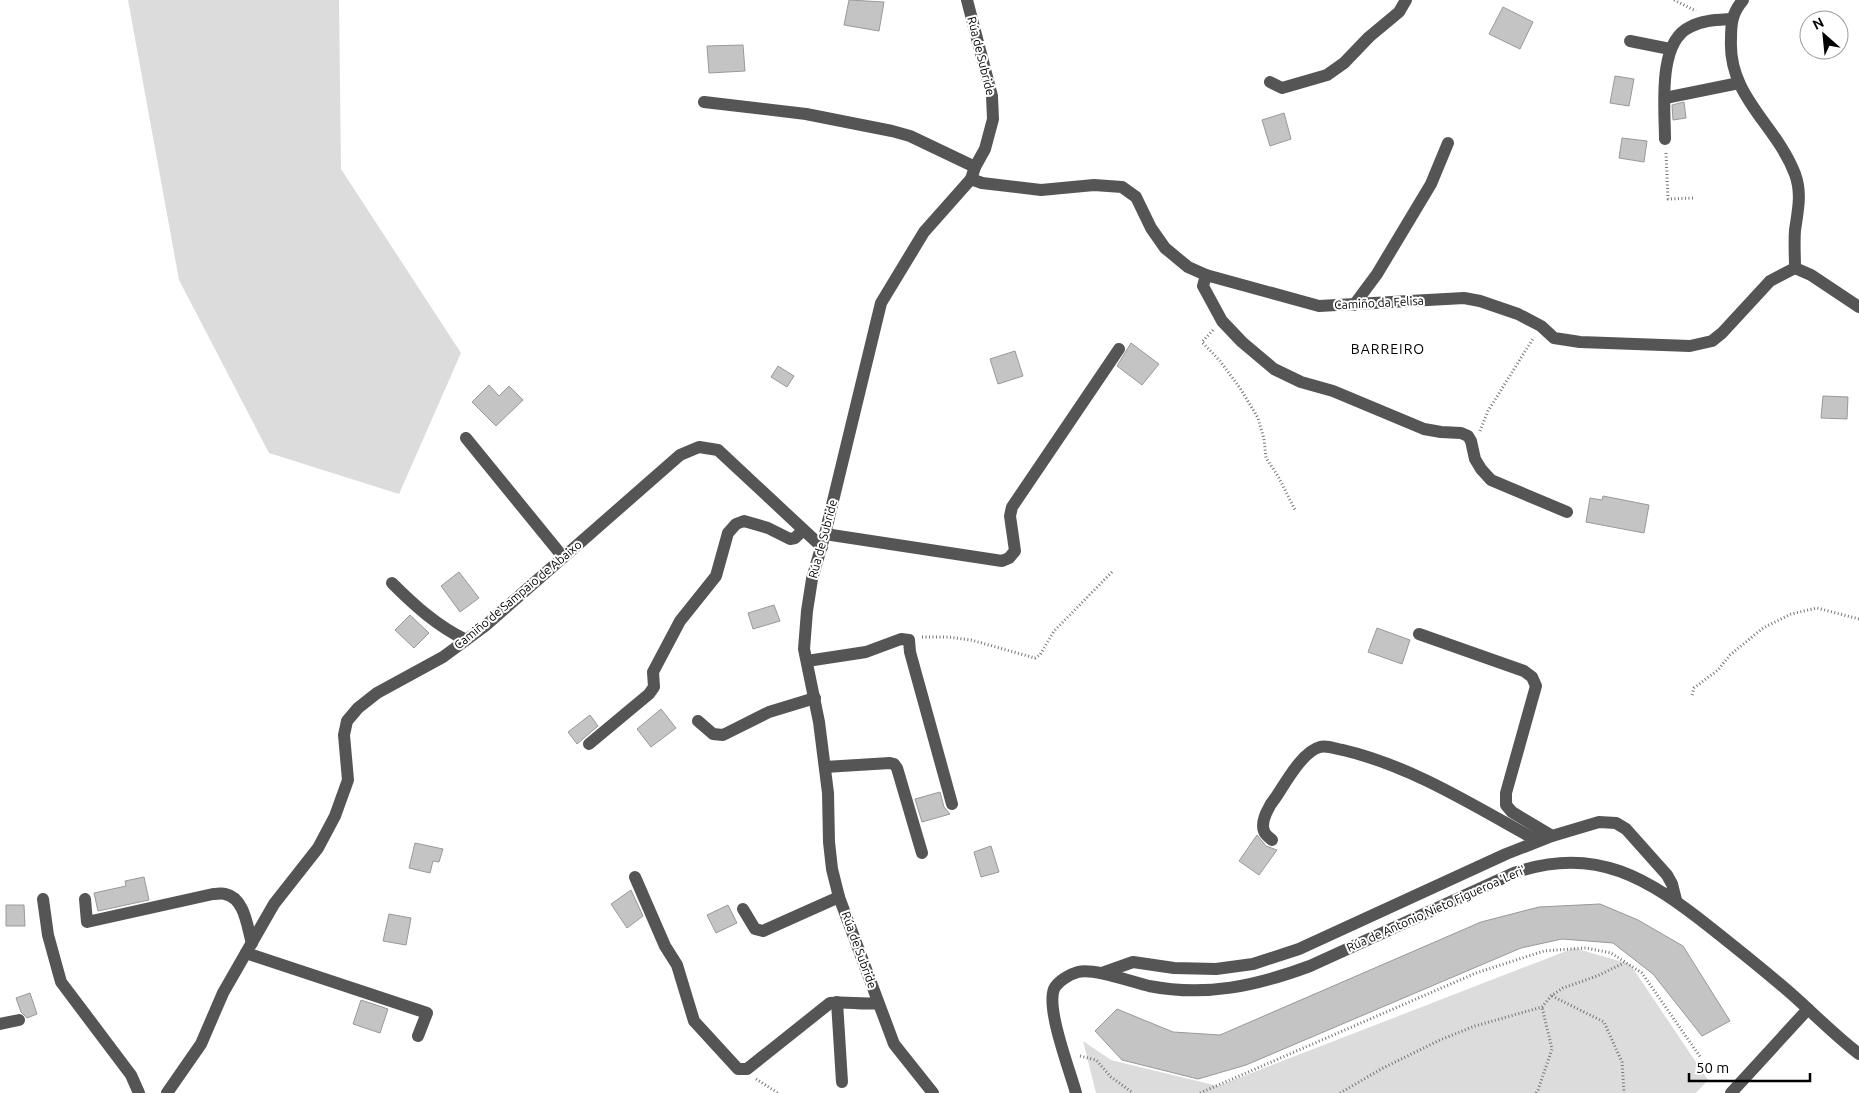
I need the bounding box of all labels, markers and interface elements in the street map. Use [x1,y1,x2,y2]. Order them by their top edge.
north arrow [1799,10,1849,60]
text: N [1810,14,1826,33]
street label: Rúa de Subride [965,15,998,97]
street label: Camiño da Felisa [1334,294,1424,311]
district label: BARREIRO [1351,341,1425,357]
street label: Rúa de Subride [806,498,839,580]
street label: Camiño de Sampaio de Abaixo [452,538,584,652]
street label: Rúa de Antonio Nieto Figueroa 'Leri' [1344,863,1527,954]
street label: Rúa de Subride [840,910,879,990]
scale bar [1689,1050,1810,1082]
text: 50 m [1696,1059,1729,1076]

